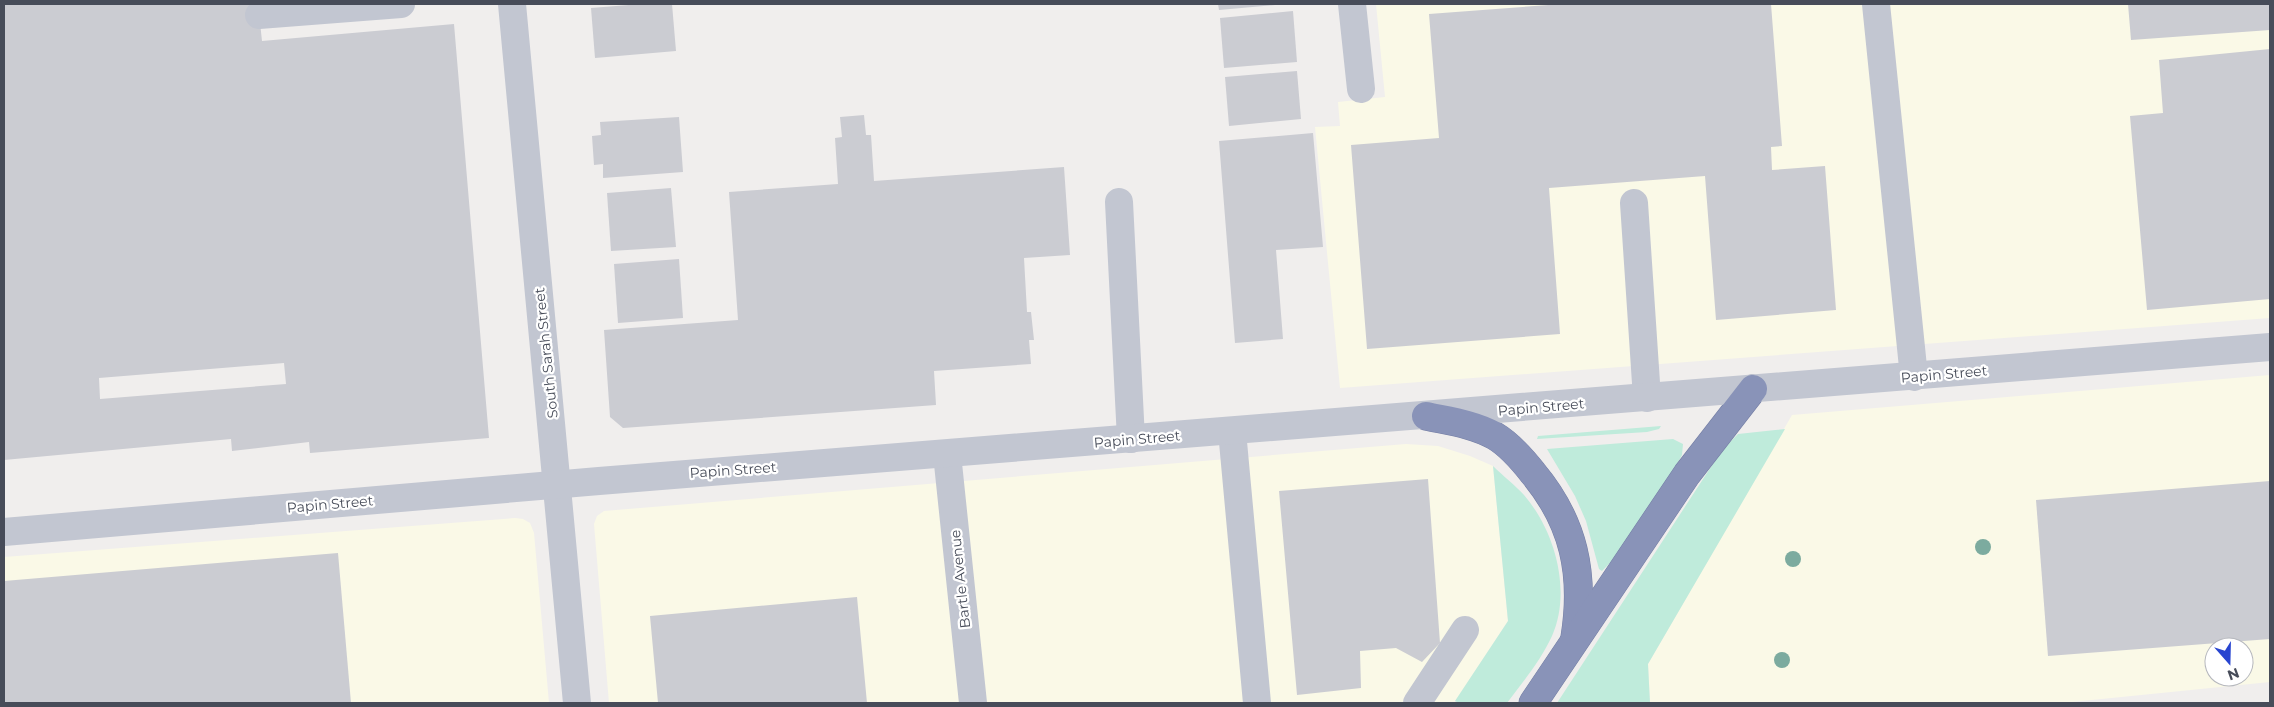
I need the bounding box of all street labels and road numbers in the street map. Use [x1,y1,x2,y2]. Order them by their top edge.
street label: South Sarah Street [530,286,562,419]
street label: Papin Street [1900,361,1988,387]
street label: Papin Street [1497,394,1585,420]
street label: Papin Street [1093,426,1181,452]
street label: Papin Street [689,458,777,482]
street label: Papin Street [286,491,374,517]
street label: Bartle Avenue [946,529,974,629]

